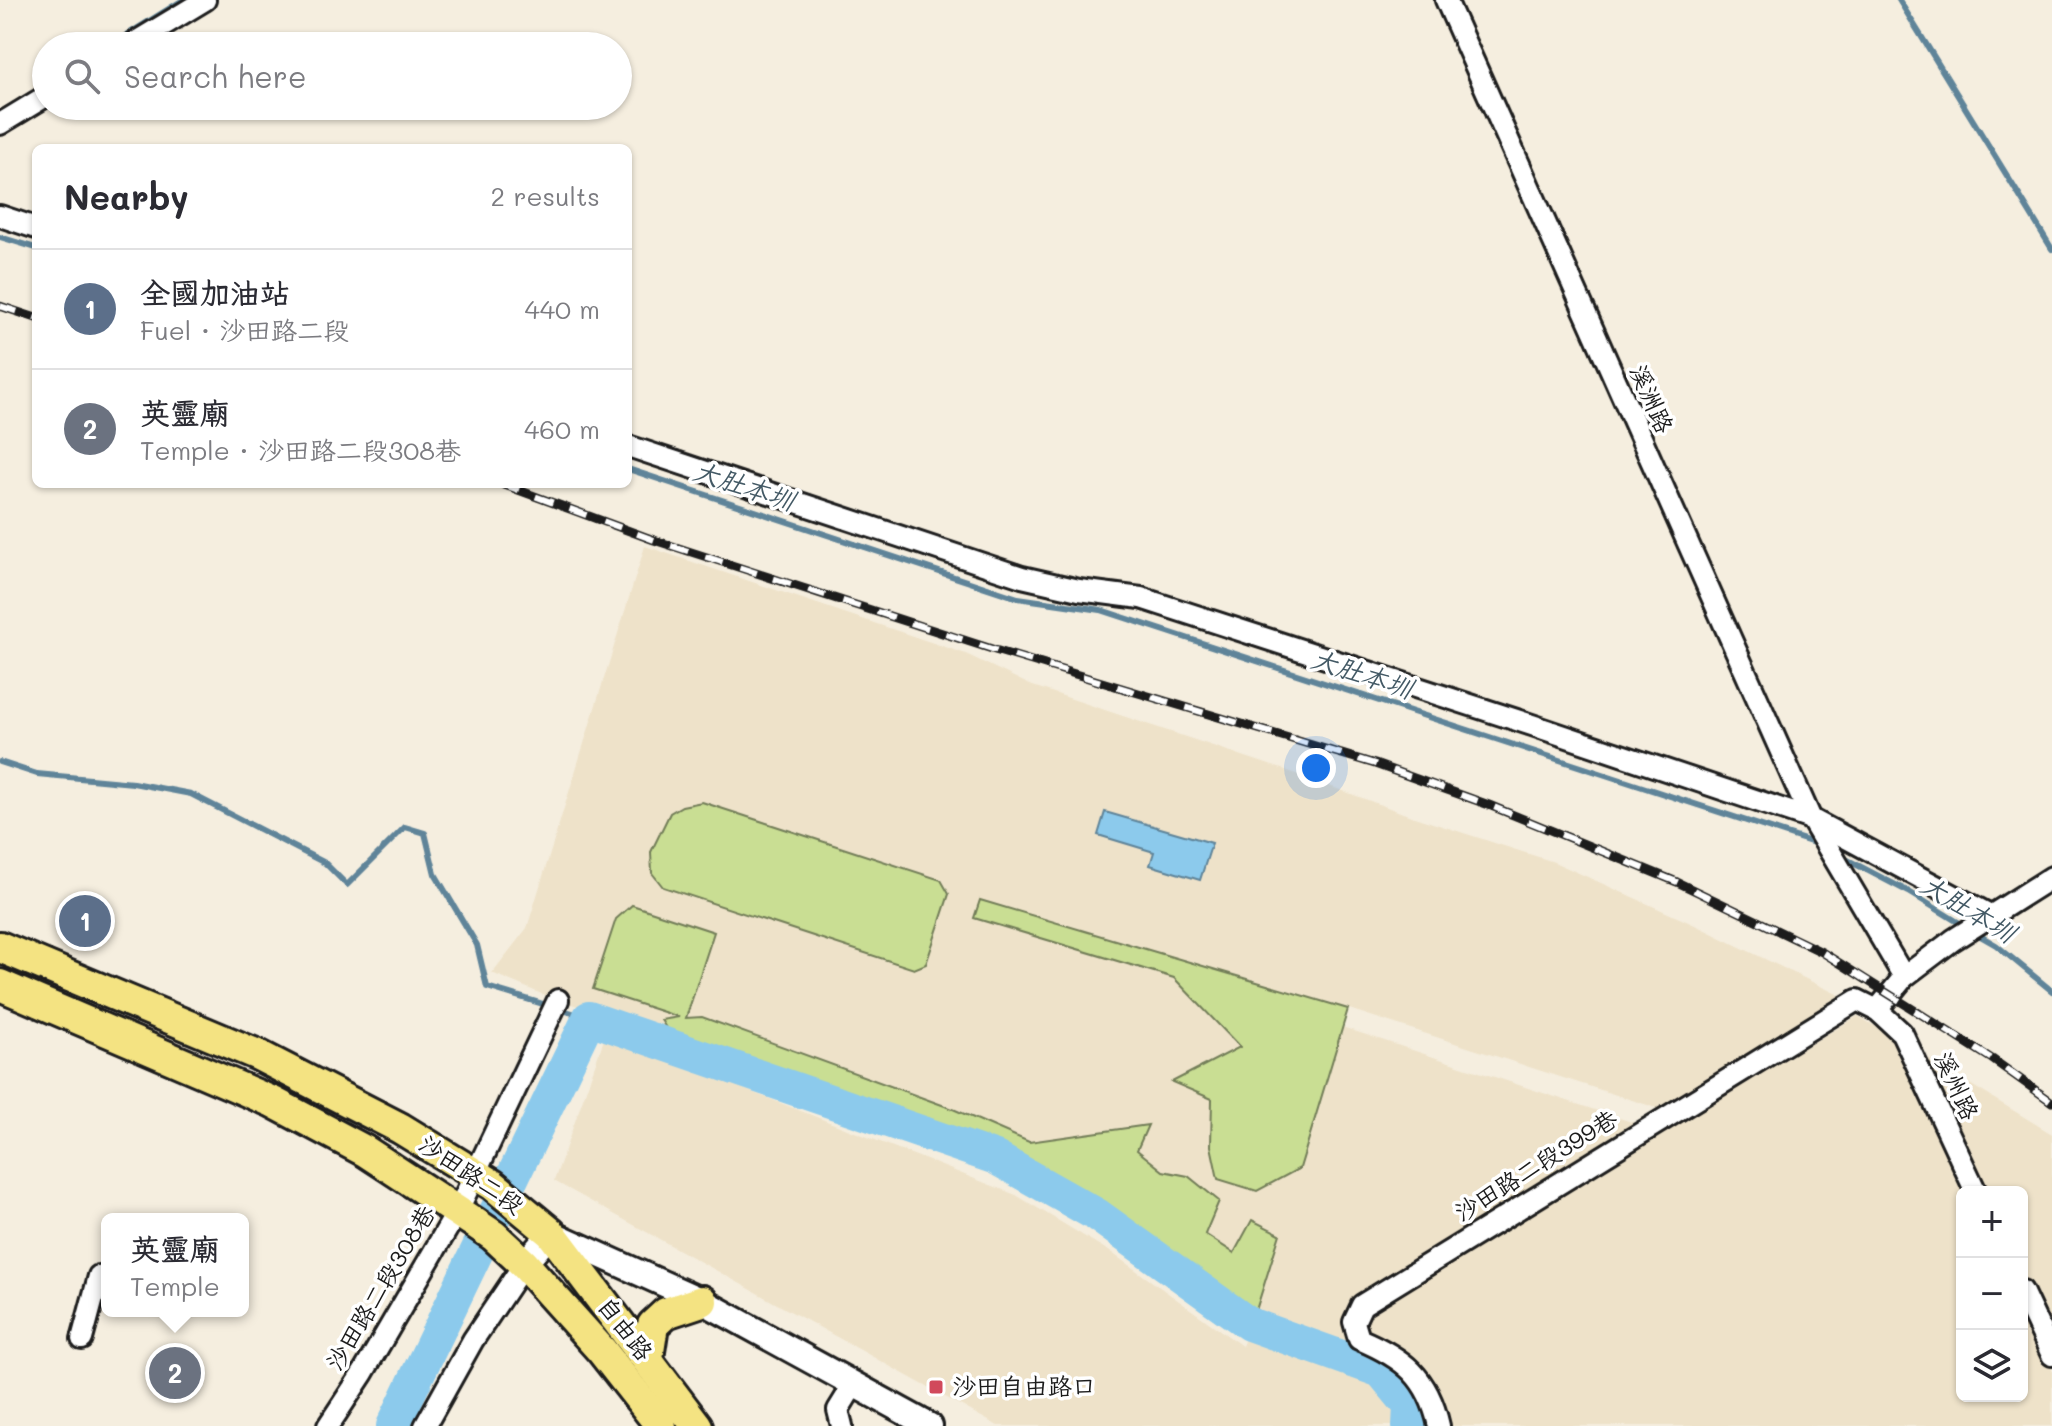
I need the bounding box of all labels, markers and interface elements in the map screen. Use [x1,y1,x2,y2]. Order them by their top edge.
search box [32,32,632,120]
icon: search [60,54,104,98]
text: Search here [124,56,307,96]
text: Nearby [64,174,189,219]
text: 2 results [491,179,600,213]
text: 全國加油站 [140,272,290,312]
text: 1 [84,292,96,326]
text: 440 m [524,292,600,326]
text: Fuel · 沙田路二段 [140,313,349,347]
street label: 溪洲路 [1624,359,1681,438]
text: 英靈廟 [140,392,230,432]
text: 2 [83,412,97,446]
text: 460 m [524,412,600,446]
text: Temple · 沙田路二段308巷 [140,433,461,467]
water label: 大肚本圳 [690,453,802,518]
water label: 大肚本圳 [1308,641,1420,706]
your location [1296,748,1336,788]
water label: 大肚本圳 [1915,867,2024,951]
pin: 1 [59,891,111,951]
street label: 溪州路 [1928,1046,1987,1125]
street label: 沙田路二段399巷 [1448,1102,1622,1227]
street label: 沙田路二段 [413,1127,530,1220]
map controls [1956,1186,2028,1402]
button: + [1956,1186,2028,1258]
street label: 沙田路二段308巷 [318,1199,441,1376]
popup [101,1213,249,1317]
text: 英靈廟 [130,1228,220,1268]
button: − [1956,1258,2028,1330]
text: Temple [130,1269,220,1303]
street label: 自由路 [592,1290,661,1366]
button: layers [1956,1330,2028,1402]
pin: 2 [149,1343,201,1403]
place label: 沙田自由路口 [952,1370,1096,1401]
marker: 沙田自由路口 [927,1378,945,1396]

